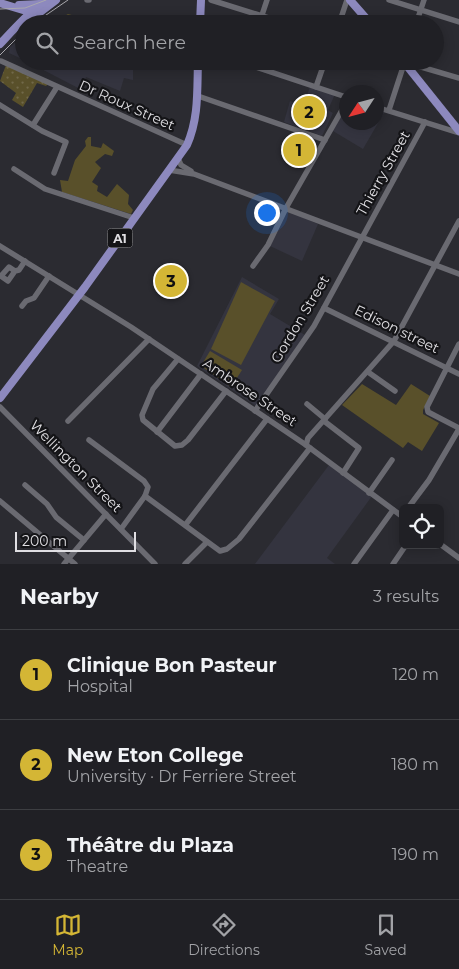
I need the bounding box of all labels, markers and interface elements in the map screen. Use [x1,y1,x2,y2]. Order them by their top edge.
search box [15,15,444,70]
icon: search [33,29,61,57]
text: Search here [73,31,186,54]
street label: Dr Roux Street [76,76,178,134]
north arrow [339,85,384,130]
pin: 2 [293,93,325,131]
street label: Thierry Street [352,127,414,219]
pin: 1 [283,131,315,169]
your location [254,200,280,226]
road number: A1 [108,228,132,248]
pin: 3 [155,262,187,300]
street label: Gordon Street [267,272,333,366]
street label: Edison street [352,301,442,357]
street label: Ambrose Street [199,354,301,430]
street label: Wellington Street [26,416,126,516]
map controls [399,504,444,549]
button: locate [399,504,444,549]
scale bar [15,529,136,552]
text: 200 m [22,532,67,550]
text: Nearby [20,584,99,609]
text: 3 results [373,587,439,606]
text: Clinique Bon Pasteur [67,654,277,677]
text: 1 [33,665,39,684]
text: 120 m [392,665,439,684]
text: Hospital [67,677,133,696]
text: New Eton College [67,744,243,767]
text: 2 [31,755,41,774]
text: 180 m [391,755,439,774]
text: University · Dr Ferriere Street [67,767,297,786]
text: Théâtre du Plaza [67,834,234,857]
text: 3 [31,845,41,864]
text: 190 m [392,845,439,864]
text: Theatre [67,857,128,876]
tab: Map [52,911,83,959]
tab: Directions [188,911,260,959]
tab: Saved [365,911,407,959]

